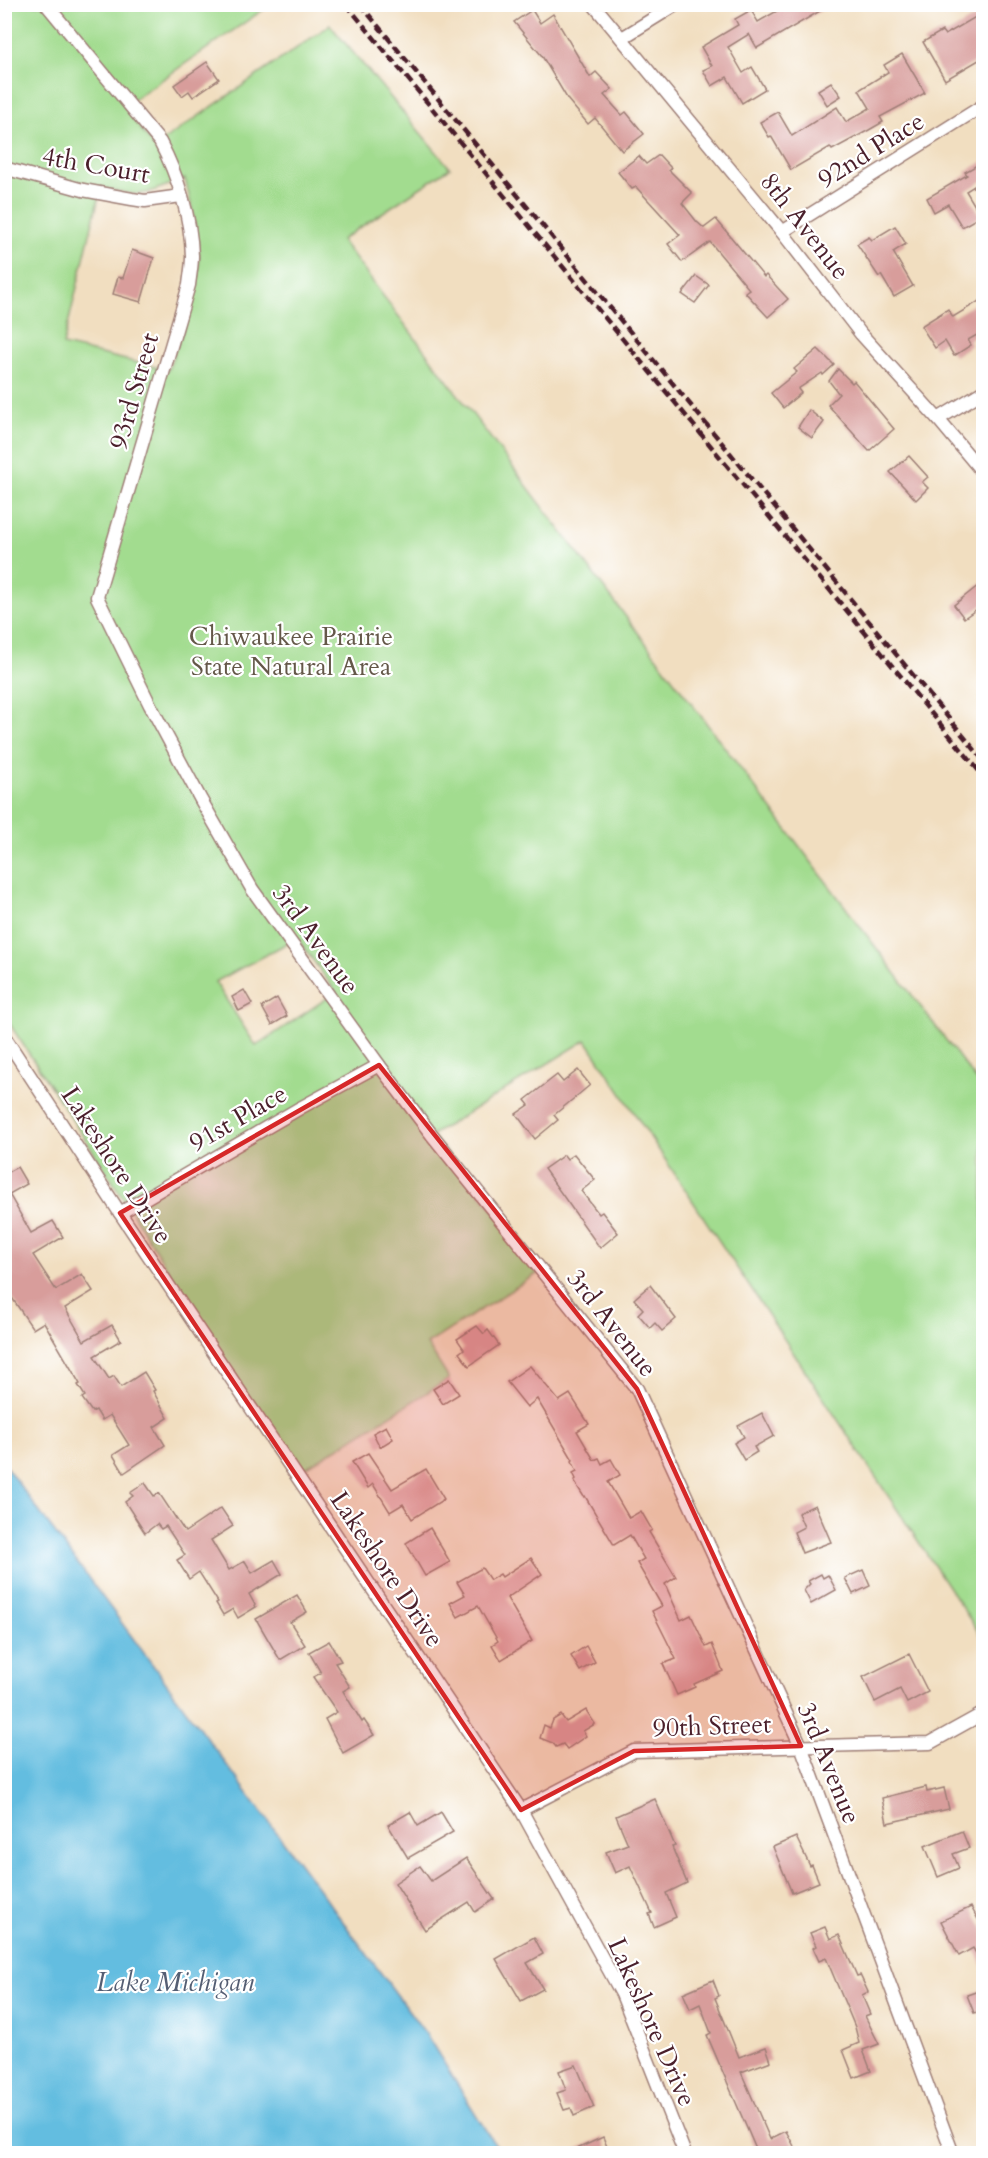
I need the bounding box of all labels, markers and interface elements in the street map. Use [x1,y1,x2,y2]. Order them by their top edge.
street label: 92nd Place [811,104,931,196]
street label: 4th Court [39,138,153,192]
street label: 8th Avenue [752,165,858,287]
street label: 93rd Street [101,329,167,453]
park label: Chiwaukee Prairie State Natural Area [189,619,393,684]
street label: 3rd Avenue [264,877,368,1001]
street label: 91st Place [183,1076,293,1160]
street label: Lakeshore Drive [53,1080,181,1250]
street label: 3rd Avenue [559,1262,665,1384]
street label: Lakeshore Drive [322,1484,452,1654]
street label: 3rd Avenue [789,1697,869,1829]
street label: 90th Street [652,1706,772,1746]
street label: Lakeshore Drive [599,1932,705,2112]
water label: Lake Michigan [96,1964,254,2001]

